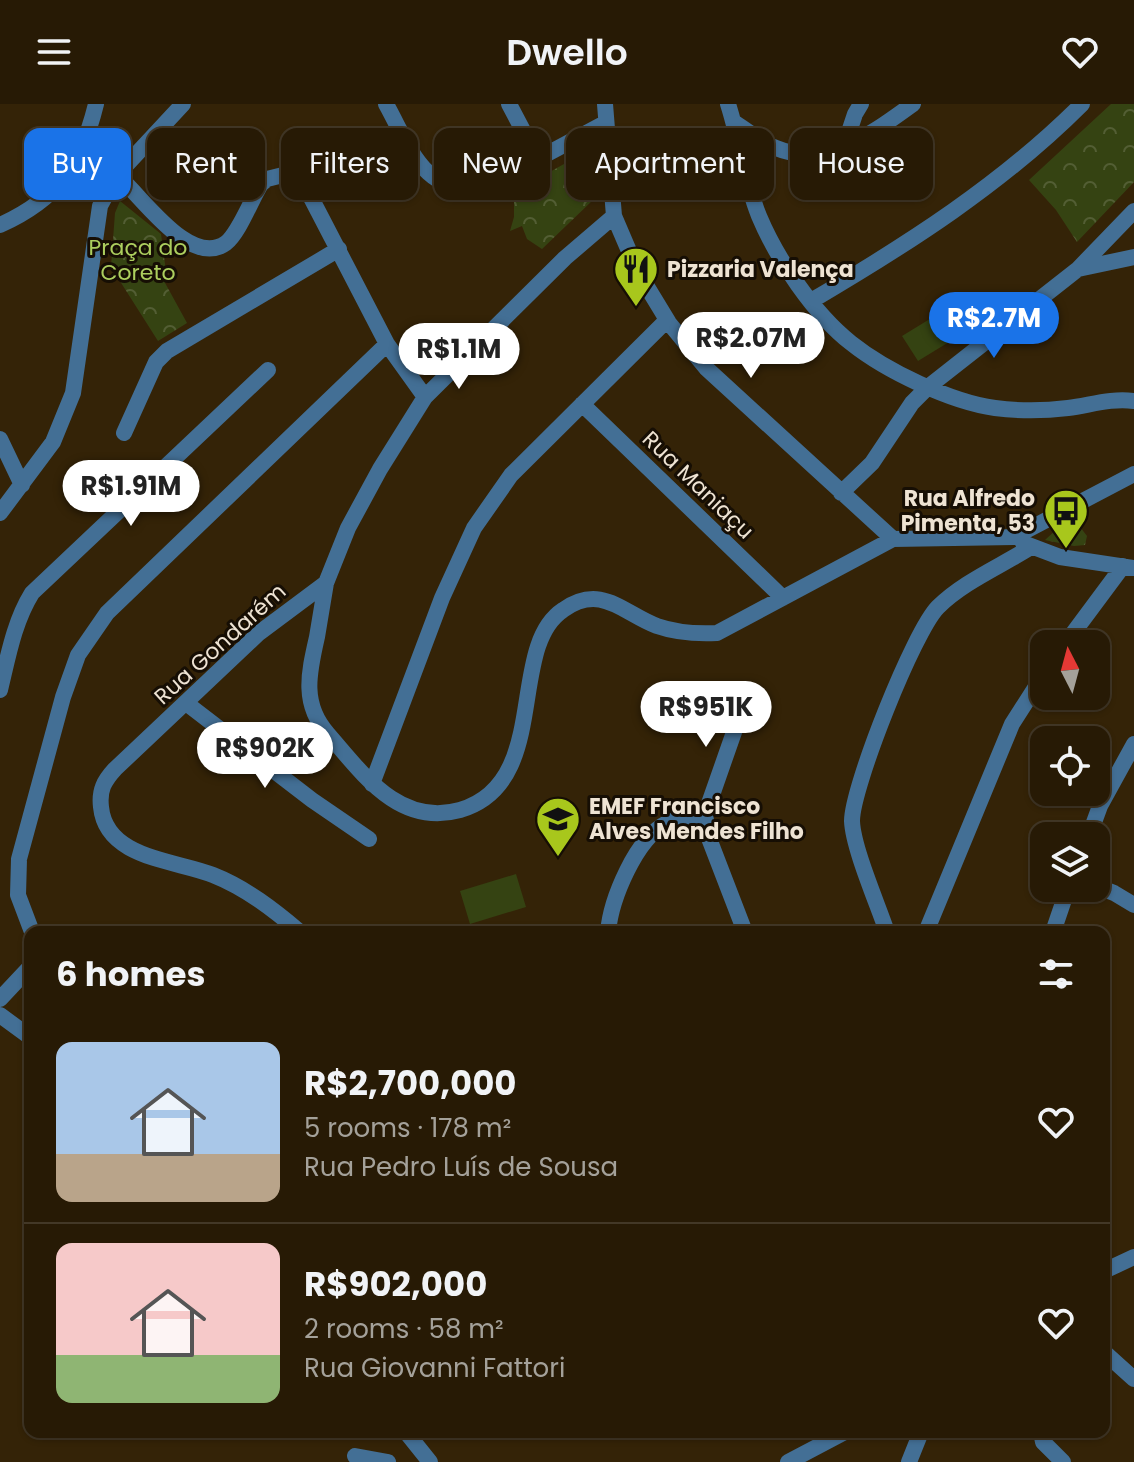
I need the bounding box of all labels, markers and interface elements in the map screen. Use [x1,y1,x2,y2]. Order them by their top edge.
text: Dwello [506,27,628,78]
icon: menu [32,30,76,74]
icon: heart [1058,30,1102,74]
chip: Buy [24,128,131,200]
chip: Rent [147,128,265,200]
chip: Filters [281,128,418,200]
chip: New [434,128,550,200]
chip: Apartment [566,128,774,200]
chip: House [790,128,933,200]
park label: Praça do Coreto [89,232,187,288]
restaurant icon: Pizzaria Valença [612,245,660,308]
place label: Pizzaria Valença [667,254,854,285]
pin: R$2.7M [929,292,1059,360]
text: R$2.7M [947,300,1041,336]
pin: R$2.07M [677,312,825,380]
text: R$2.07M [696,320,806,356]
pin: R$1.1M [394,323,524,391]
text: R$1.1M [417,331,501,367]
street label: Rua Maniaçu [636,424,760,546]
pin: R$1.91M [57,460,205,528]
text: R$1.91M [81,468,181,504]
place label: Rua Alfredo Pimenta, 53 [901,483,1035,539]
bus stop icon: Rua Alfredo Pimenta, 53 [1042,487,1090,550]
street label: Rua Gondarém [147,576,293,712]
north arrow [1030,630,1110,710]
map controls [1030,630,1110,902]
pin: R$951K [641,681,771,749]
text: R$951K [659,689,753,725]
pin: R$902K [200,722,330,790]
button: locate [1030,726,1110,806]
text: R$902K [215,730,315,766]
place label: EMEF Francisco Alves Mendes Filho [589,791,804,847]
school or university icon: EMEF Francisco Alves Mendes Filho [534,795,582,858]
button: layers [1030,822,1110,902]
text: 6 homes [56,950,205,998]
icon: filters [1034,952,1078,996]
text: R$2,700,000 [304,1059,517,1107]
icon: home [120,1074,216,1170]
icon: heart [1034,1100,1078,1144]
text: 5 rooms · 178 m² [304,1110,511,1146]
text: Rua Pedro Luís de Sousa [304,1149,618,1185]
text: R$902,000 [304,1260,487,1308]
icon: home [120,1275,216,1371]
icon: heart [1034,1301,1078,1345]
text: 2 rooms · 58 m² [304,1311,504,1347]
text: Rua Giovanni Fattori [304,1350,565,1386]

